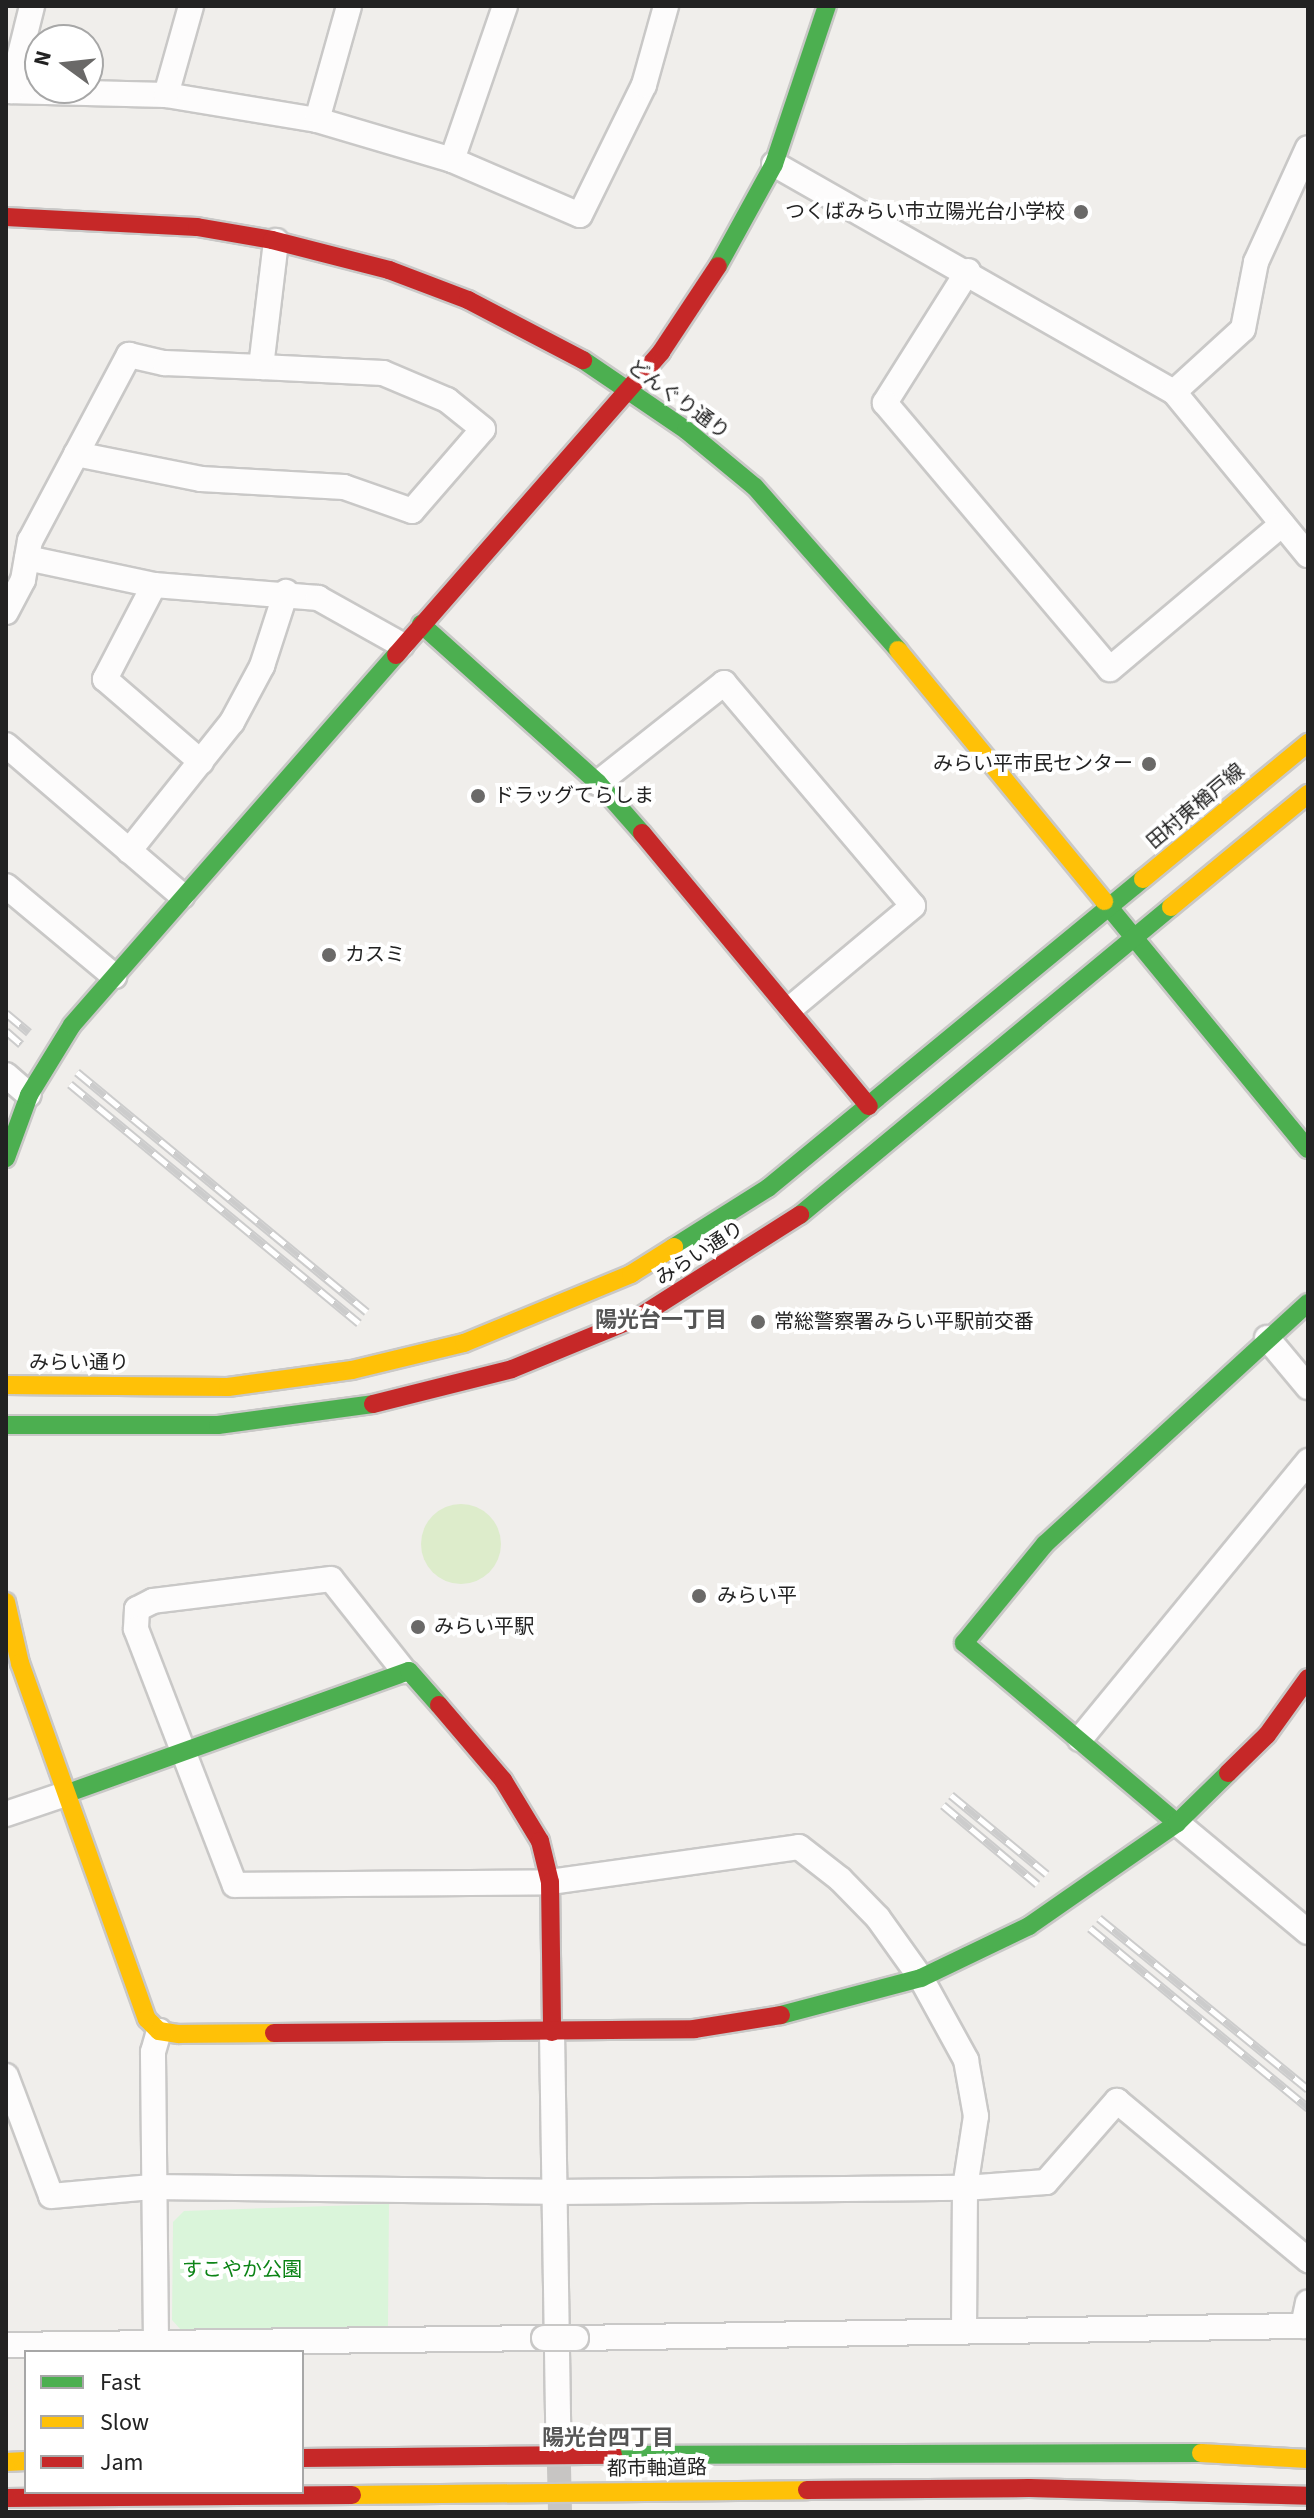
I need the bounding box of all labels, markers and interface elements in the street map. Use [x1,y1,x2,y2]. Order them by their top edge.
north arrow [24,24,104,104]
text: N [25,47,60,70]
place label: つくばみらい市立陽光台小学校 [785,200,1065,224]
marker: つくばみらい市立陽光台小学校 [1072,203,1090,221]
street label: どんぐり通り [622,355,734,445]
place label: みらい平市民センター [933,752,1133,776]
marker: みらい平市民センター [1140,755,1158,773]
street label: 田村東楢戸線 [1142,759,1250,855]
place label: ドラッグてらしま [494,784,654,808]
marker: ドラッグてらしま [469,787,487,805]
place label: カスミ [345,943,405,967]
marker: カスミ [320,946,338,964]
street label: みらい通り [652,1217,748,1291]
district label: 陽光台一丁目 [595,1308,727,1334]
place label: 常総警察署みらい平駅前交番 [774,1310,1034,1334]
marker: 常総警察署みらい平駅前交番 [749,1313,767,1331]
street label: みらい通り [29,1351,129,1375]
place label: みらい平 [717,1584,797,1608]
marker: みらい平 [688,1585,710,1607]
place label: みらい平駅 [434,1615,534,1639]
marker: みらい平駅 [409,1618,427,1636]
park label: すこやか公園 [182,2258,302,2282]
legend [24,2350,304,2494]
text: Fast [100,2365,141,2400]
text: Slow [100,2405,149,2440]
district label: 陽光台四丁目 [542,2426,674,2452]
text: Jam [100,2445,144,2480]
street label: 都市軸道路 [607,2456,707,2482]

